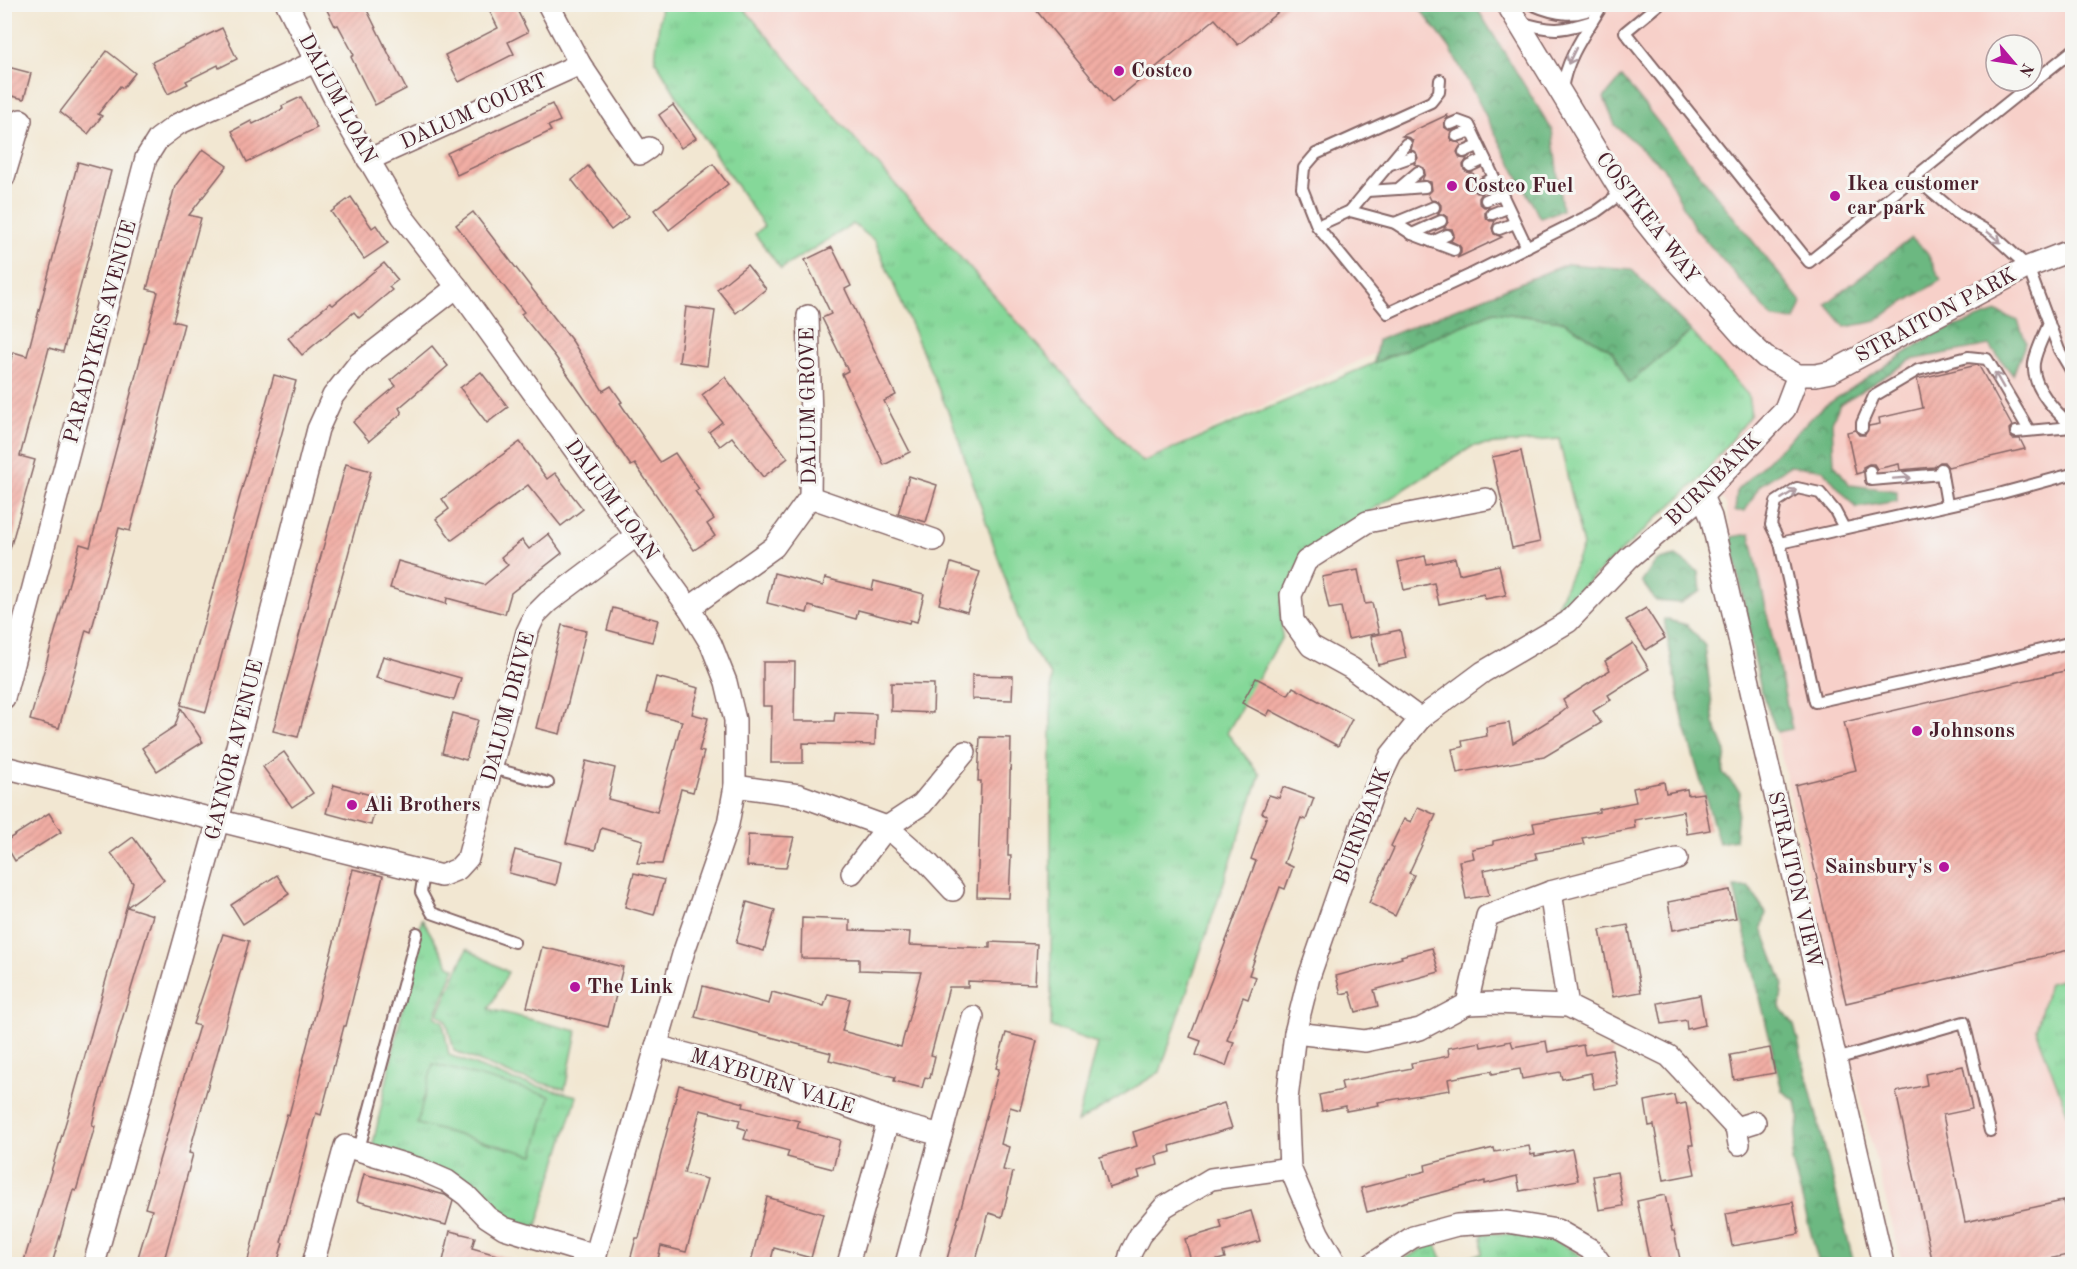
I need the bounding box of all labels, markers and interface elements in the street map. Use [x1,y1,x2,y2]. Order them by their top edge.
street label: DALUM LOAN [294,31,380,167]
north arrow [1984,33,2044,93]
one-way arrow [1566,47,1577,65]
text: N [2015,60,2035,79]
place label: Costco [1131,61,1193,82]
marker: Costco [1112,64,1126,78]
street label: DALUM COURT [397,70,551,154]
street label: COSTKEA WAY [1591,149,1703,287]
place label: Ikea customer car park [1847,174,1979,219]
place label: Costco Fuel [1464,176,1573,197]
marker: Costco Fuel [1445,179,1459,193]
marker: Ikea customer car park [1828,189,1842,203]
street label: PARADYKES AVENUE [61,218,141,446]
one-way arrow [1986,231,2002,244]
street label: STRAITON PARK [1852,265,2020,367]
street label: DALUM GROVE [797,327,821,485]
one-way arrow [1993,372,2005,389]
street label: BURNBANK [1662,430,1766,530]
street label: DALUM LOAN [560,436,662,564]
one-way arrow [1891,472,1911,483]
one-way arrow [1780,488,1797,500]
street label: DALUM DRIVE [479,630,539,784]
street label: GAYNOR AVENUE [202,658,268,842]
place label: Johnsons [1929,721,2015,742]
marker: Johnsons [1910,724,1924,738]
street label: BURNBANK [1331,765,1395,887]
street label: STRAITON VIEW [1763,790,1825,970]
place label: Ali Brothers [364,795,480,816]
marker: Ali Brothers [345,798,359,812]
place label: Sainsbury's [1825,857,1932,878]
marker: Sainsbury's [1937,860,1951,874]
place label: The Link [587,977,674,998]
marker: The Link [568,980,582,994]
street label: MAYBURN VALE [687,1045,857,1119]

